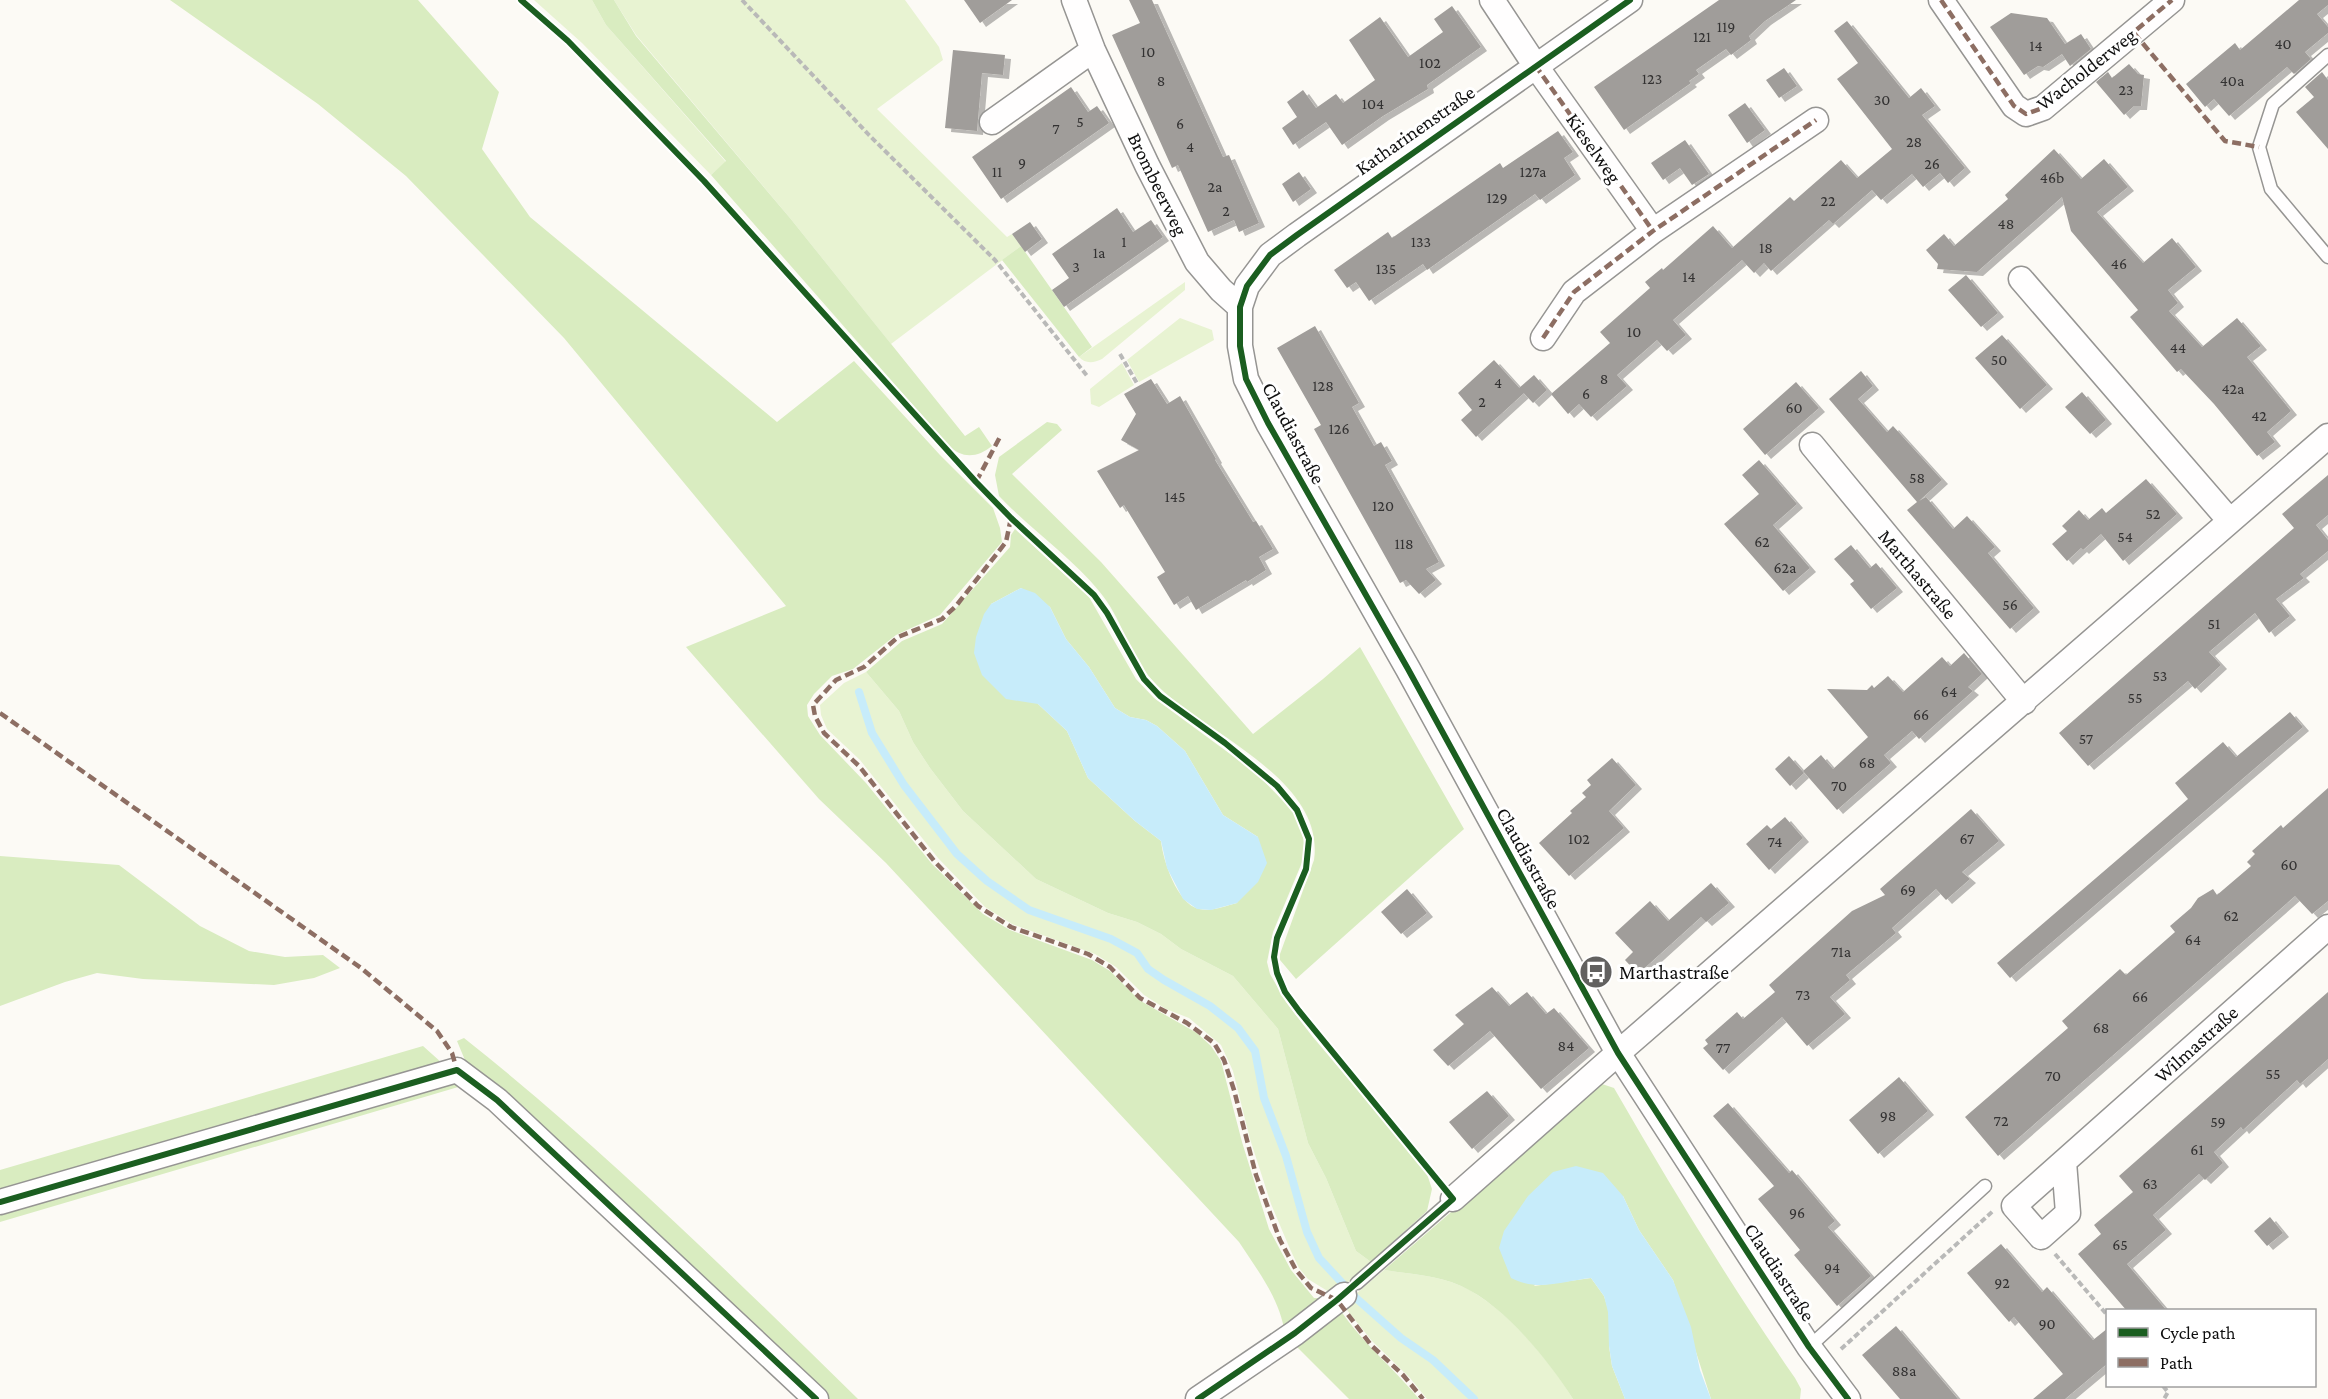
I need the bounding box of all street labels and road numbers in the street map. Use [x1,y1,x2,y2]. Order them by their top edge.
street label: Wacholderweg [2032,23,2141,115]
street label: Katharinenstraße [1351,81,1479,179]
street label: Kieselweg [1561,109,1626,188]
street label: Brombeerweg [1123,129,1192,240]
street label: Claudiastraße [1258,378,1330,488]
street label: Marthastraße [1874,525,1962,623]
street label: Claudiastraße [1492,804,1566,913]
street label: Wilmastraße [2150,1001,2242,1087]
street label: Claudiastraße [1740,1219,1820,1325]

